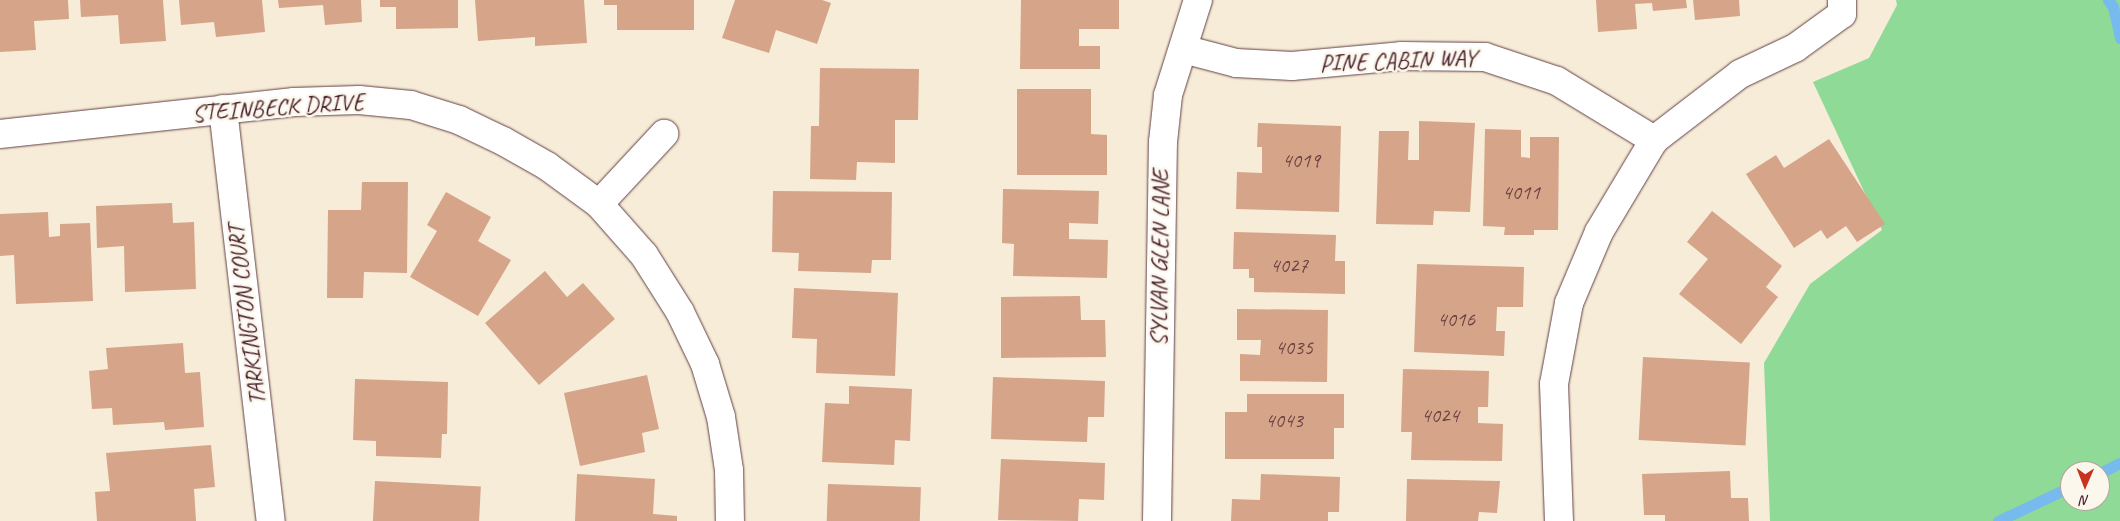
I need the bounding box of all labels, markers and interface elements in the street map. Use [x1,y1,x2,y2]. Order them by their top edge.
street label: PINE CABIN WAY [1319,44,1477,78]
street label: STEINBECK DRIVE [191,88,365,128]
house number: 4019 [1282,147,1320,173]
street label: SYLVAN GLEN LANE [1144,170,1176,346]
house number: 4011 [1502,179,1540,205]
street label: TARKINGTON COURT [222,223,272,407]
house number: 4027 [1270,252,1308,278]
house number: 4016 [1437,306,1475,332]
house number: 4035 [1275,334,1313,360]
house number: 4024 [1421,402,1459,428]
house number: 4043 [1265,407,1303,433]
north arrow [2060,461,2110,511]
text: N [2080,492,2089,509]

